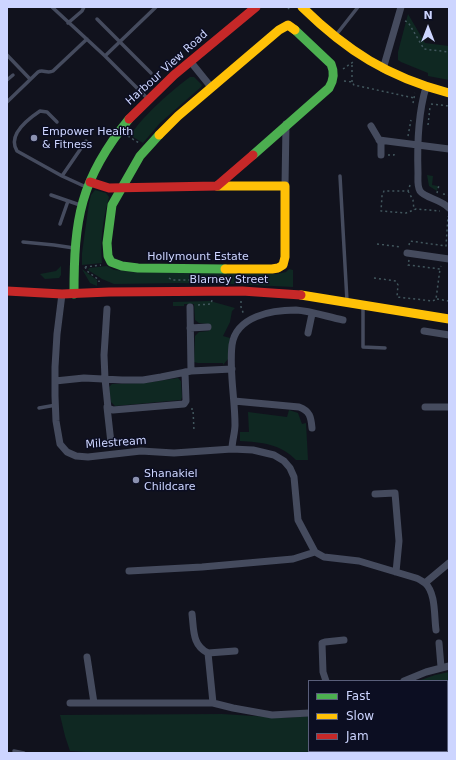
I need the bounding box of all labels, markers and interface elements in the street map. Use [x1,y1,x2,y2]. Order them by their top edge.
north arrow [408,8,448,48]
text: N [423,9,433,22]
street label: Harbour View Road [123,28,211,108]
place label: Empower Health & Fitness [42,125,133,151]
marker: Empower Health & Fitness [29,133,39,143]
street label: Hollymount Estate [147,250,249,264]
street label: Blarney Street [190,273,268,287]
street label: Milestream [85,434,147,452]
place label: Shanakiel Childcare [144,467,198,493]
marker: Shanakiel Childcare [131,475,141,485]
legend [308,680,448,752]
text: Fast [346,689,370,703]
text: Slow [346,709,374,723]
text: Jam [346,729,369,743]

